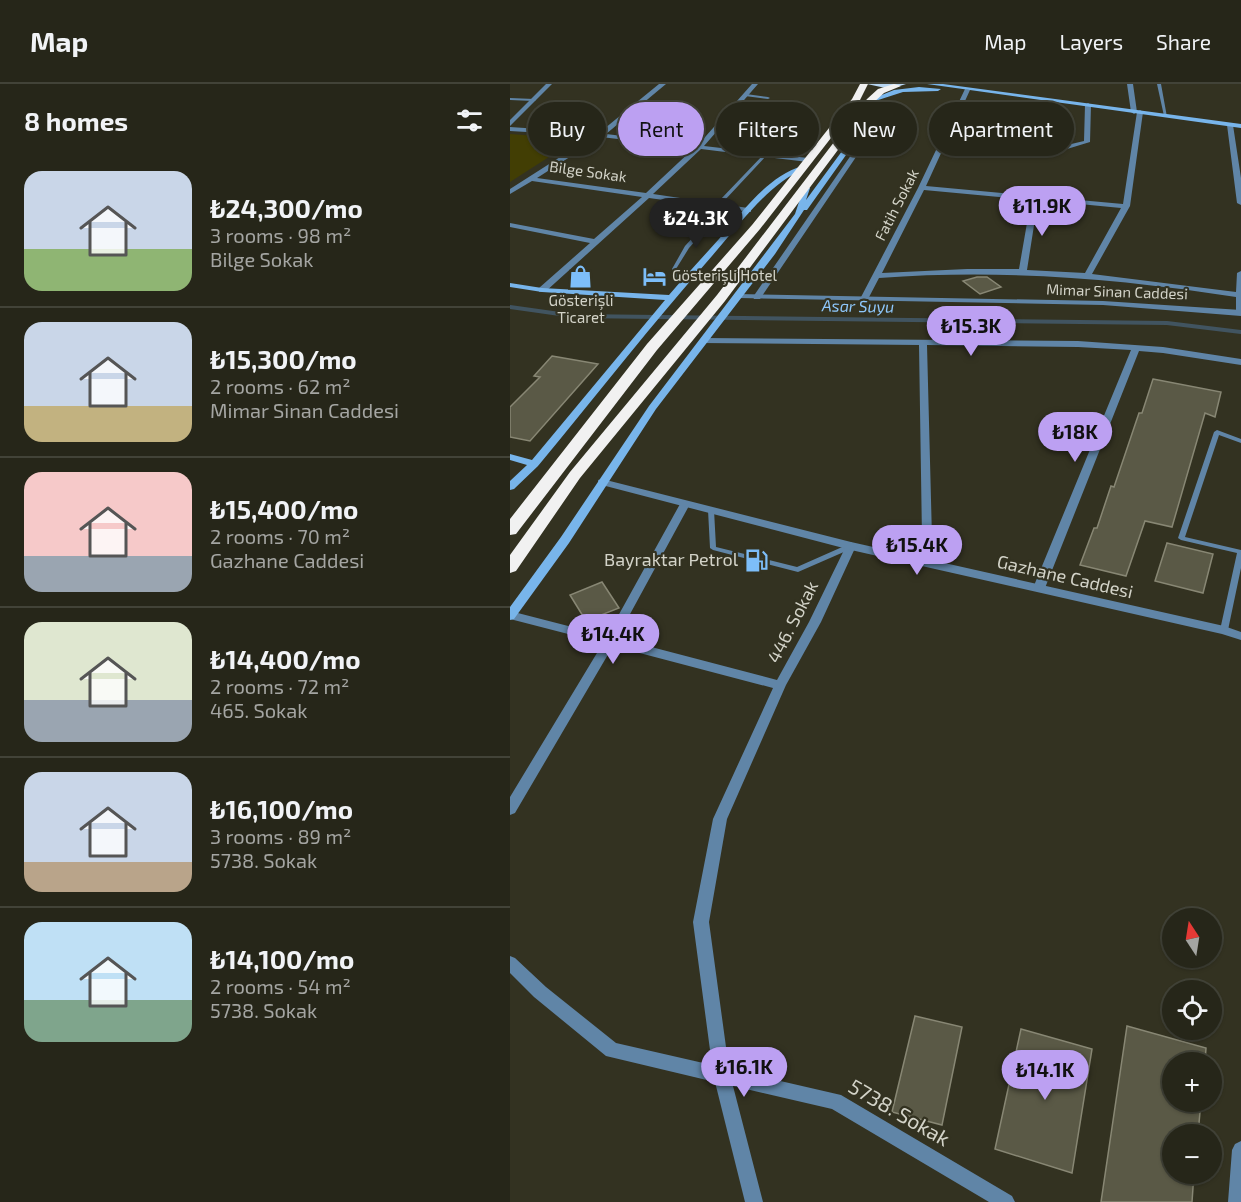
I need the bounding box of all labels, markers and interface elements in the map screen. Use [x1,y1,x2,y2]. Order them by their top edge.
text: Map [30,24,88,58]
text: Map [984,29,1026,54]
text: Layers [1059,29,1123,54]
text: Share [1156,29,1211,54]
chip: Buy [528,102,606,156]
chip: Rent [618,102,704,156]
chip: Filters [716,102,819,156]
chip: New [831,102,917,156]
chip: Apartment [929,102,1074,156]
icon: filters [453,104,486,137]
text: 8 homes [24,105,128,136]
street label: Bilge Sokak [548,157,628,185]
street label: Fatih Sokak [870,165,922,243]
pin: ₺11.9K [993,186,1091,237]
text: ₺24,300/mo [210,192,363,223]
text: ₺11.9K [1013,193,1071,217]
icon: home [72,195,144,267]
pin: ₺24.3K [647,198,745,249]
text: ₺24.3K [663,205,729,229]
text: 3 rooms · 98 m² [210,223,351,247]
text: Bilge Sokak [210,247,314,271]
hotel icon: Gösterişli Hotel [641,263,667,289]
shop icon: Gösterişli Ticaret [568,264,594,290]
place label: Gösterişli Hotel [672,266,778,285]
street label: Mimar Sinan Caddesi [1046,280,1188,302]
place label: Gösterişli Ticaret [549,291,613,326]
water label: Asar Suyu [821,295,894,317]
pin: ₺15.3K [922,306,1020,357]
text: ₺15.3K [941,313,1001,337]
text: ₺15,300/mo [210,343,357,374]
icon: home [72,346,144,418]
text: 2 rooms · 62 m² [210,374,350,398]
text: Mimar Sinan Caddesi [210,398,399,422]
pin: ₺18K [1039,412,1111,463]
text: ₺18K [1052,419,1098,443]
text: ₺15,400/mo [210,493,358,524]
icon: home [72,496,144,568]
text: 2 rooms · 70 m² [210,524,350,548]
pin: ₺15.4K [868,525,966,576]
text: ₺15.4K [886,532,948,556]
fuel station icon: Bayraktar Petrol [743,547,769,573]
text: Gazhane Caddesi [210,548,364,572]
place label: Bayraktar Petrol [604,548,739,570]
street label: Gazhane Caddesi [995,550,1135,602]
street label: 446. Sokak [762,577,822,666]
pin: ₺14.4K [564,614,662,665]
text: ₺14.4K [581,621,645,645]
text: ₺14,400/mo [210,643,361,674]
icon: home [72,646,144,718]
text: 2 rooms · 72 m² [210,674,349,698]
text: 465. Sokak [210,698,307,722]
text: ₺16,100/mo [210,793,353,824]
icon: home [72,796,144,868]
text: 3 rooms · 89 m² [210,824,351,848]
text: 5738. Sokak [210,848,317,872]
north arrow [1162,908,1222,968]
map controls [1162,908,1222,1184]
text: ₺14,100/mo [210,943,354,974]
icon: home [72,946,144,1018]
text: 2 rooms · 54 m² [210,974,351,998]
button: locate [1162,980,1222,1040]
text: 5738. Sokak [210,998,317,1022]
pin: ₺16.1K [695,1047,793,1098]
pin: ₺14.1K [996,1050,1094,1101]
button: + [1162,1052,1222,1112]
text: ₺16.1K [715,1054,773,1078]
text: ₺14.1K [1016,1057,1074,1081]
street label: 5738. Sokak [845,1073,955,1151]
button: − [1162,1124,1222,1184]

